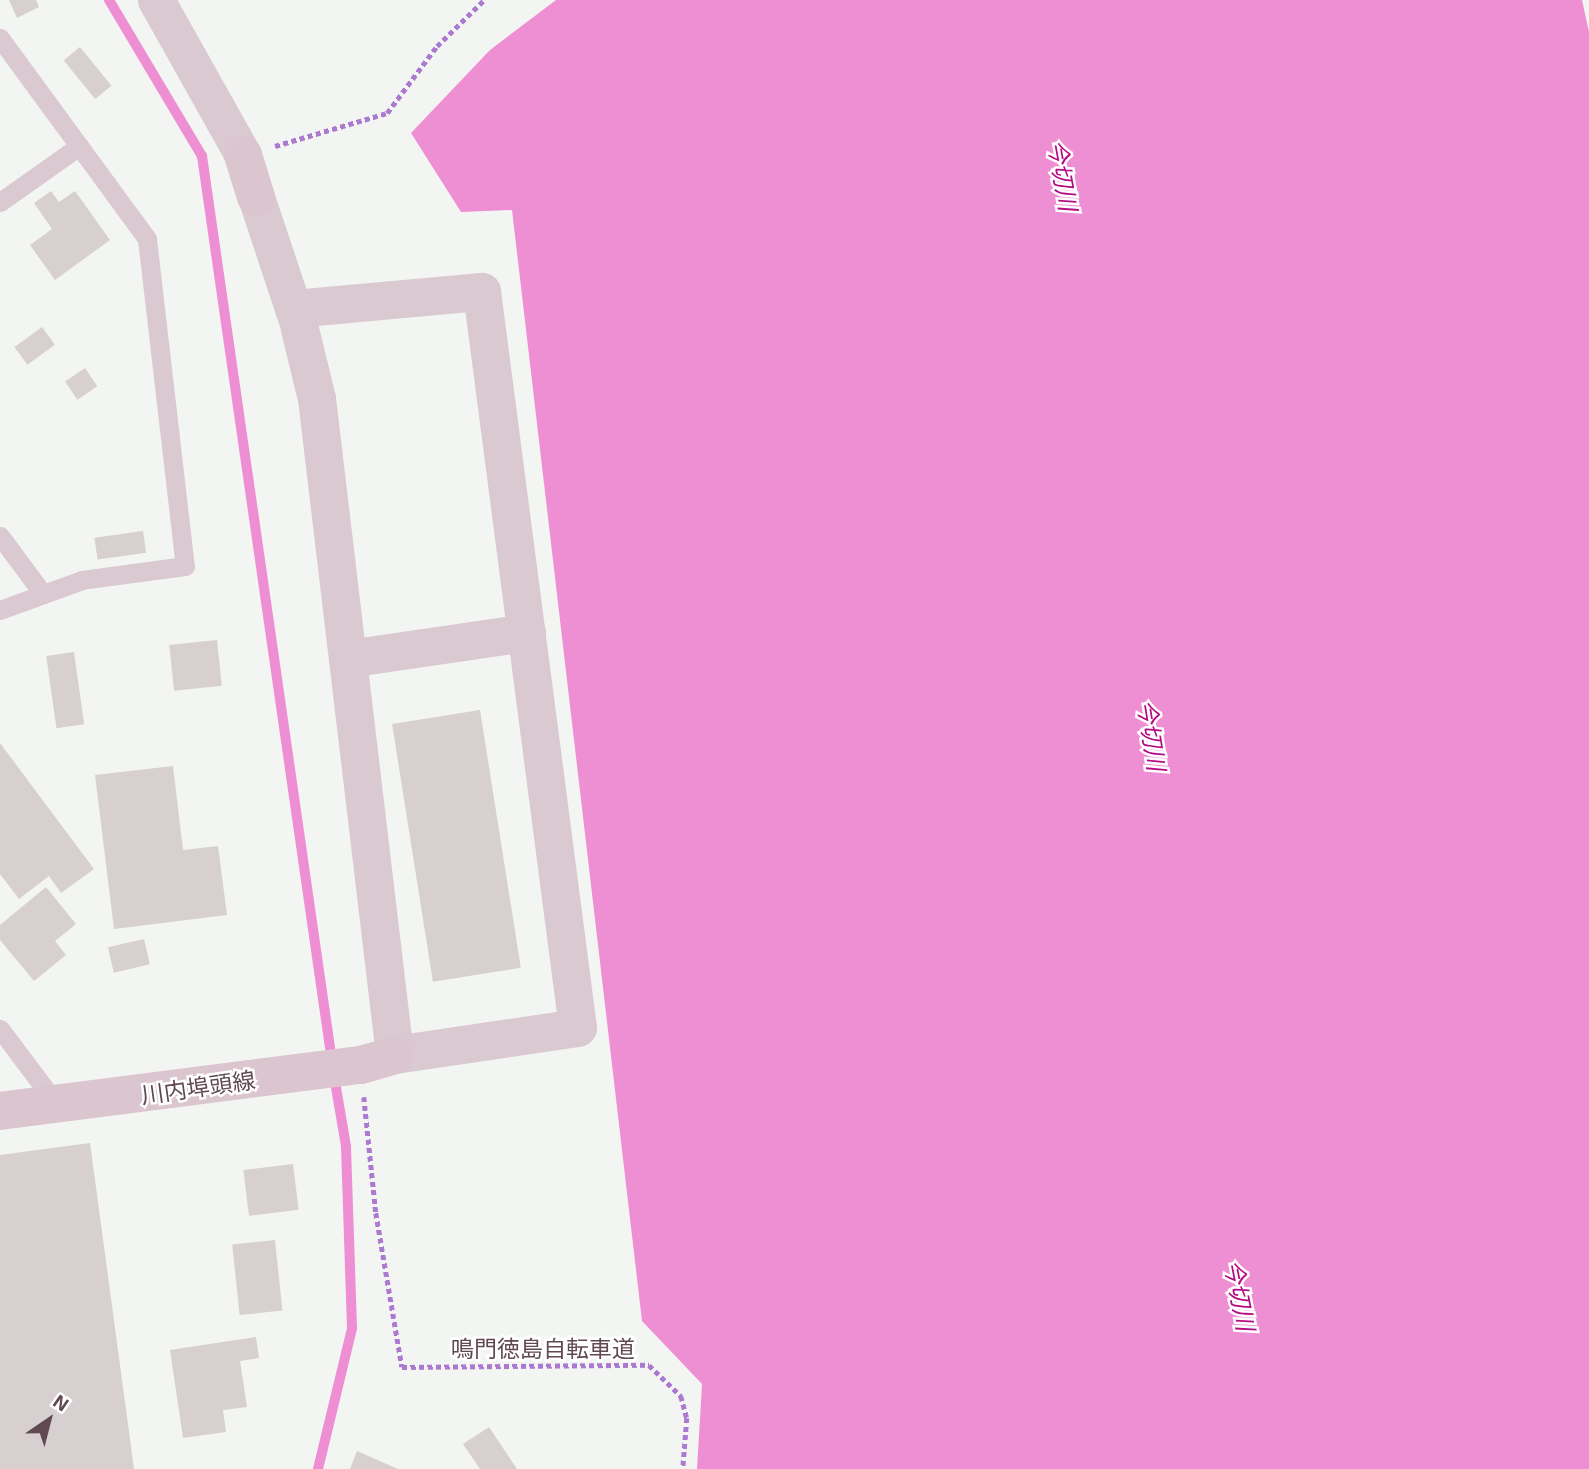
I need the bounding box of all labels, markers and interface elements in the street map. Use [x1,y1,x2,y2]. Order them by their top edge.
water label: 今切川 [1043,137,1083,213]
water label: 今切川 [1132,697,1172,773]
street label: 川内埠頭線 [139,1065,257,1109]
water label: 今切川 [1219,1257,1261,1333]
street label: 鳴門徳島自転車道 [451,1334,635,1362]
north arrow [14,1385,84,1455]
text: N [49,1389,74,1416]

